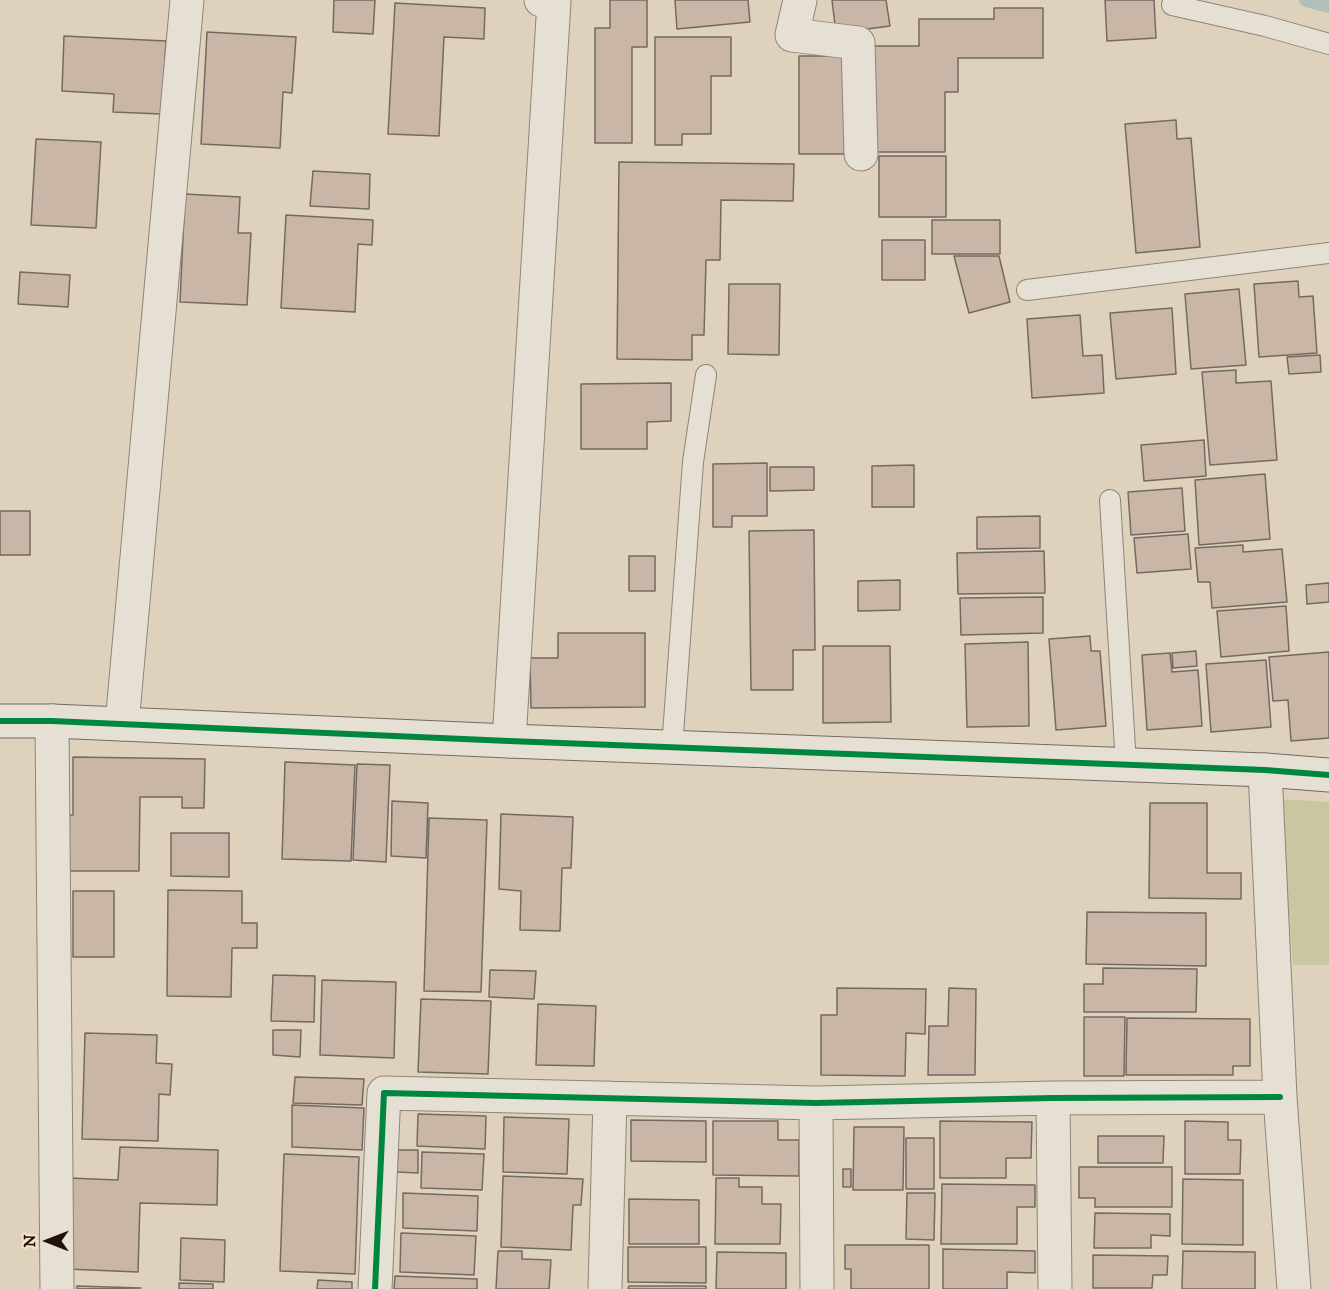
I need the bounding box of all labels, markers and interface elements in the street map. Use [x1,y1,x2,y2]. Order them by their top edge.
north arrow [18,1211,78,1271]
text: N [20,1234,40,1248]

